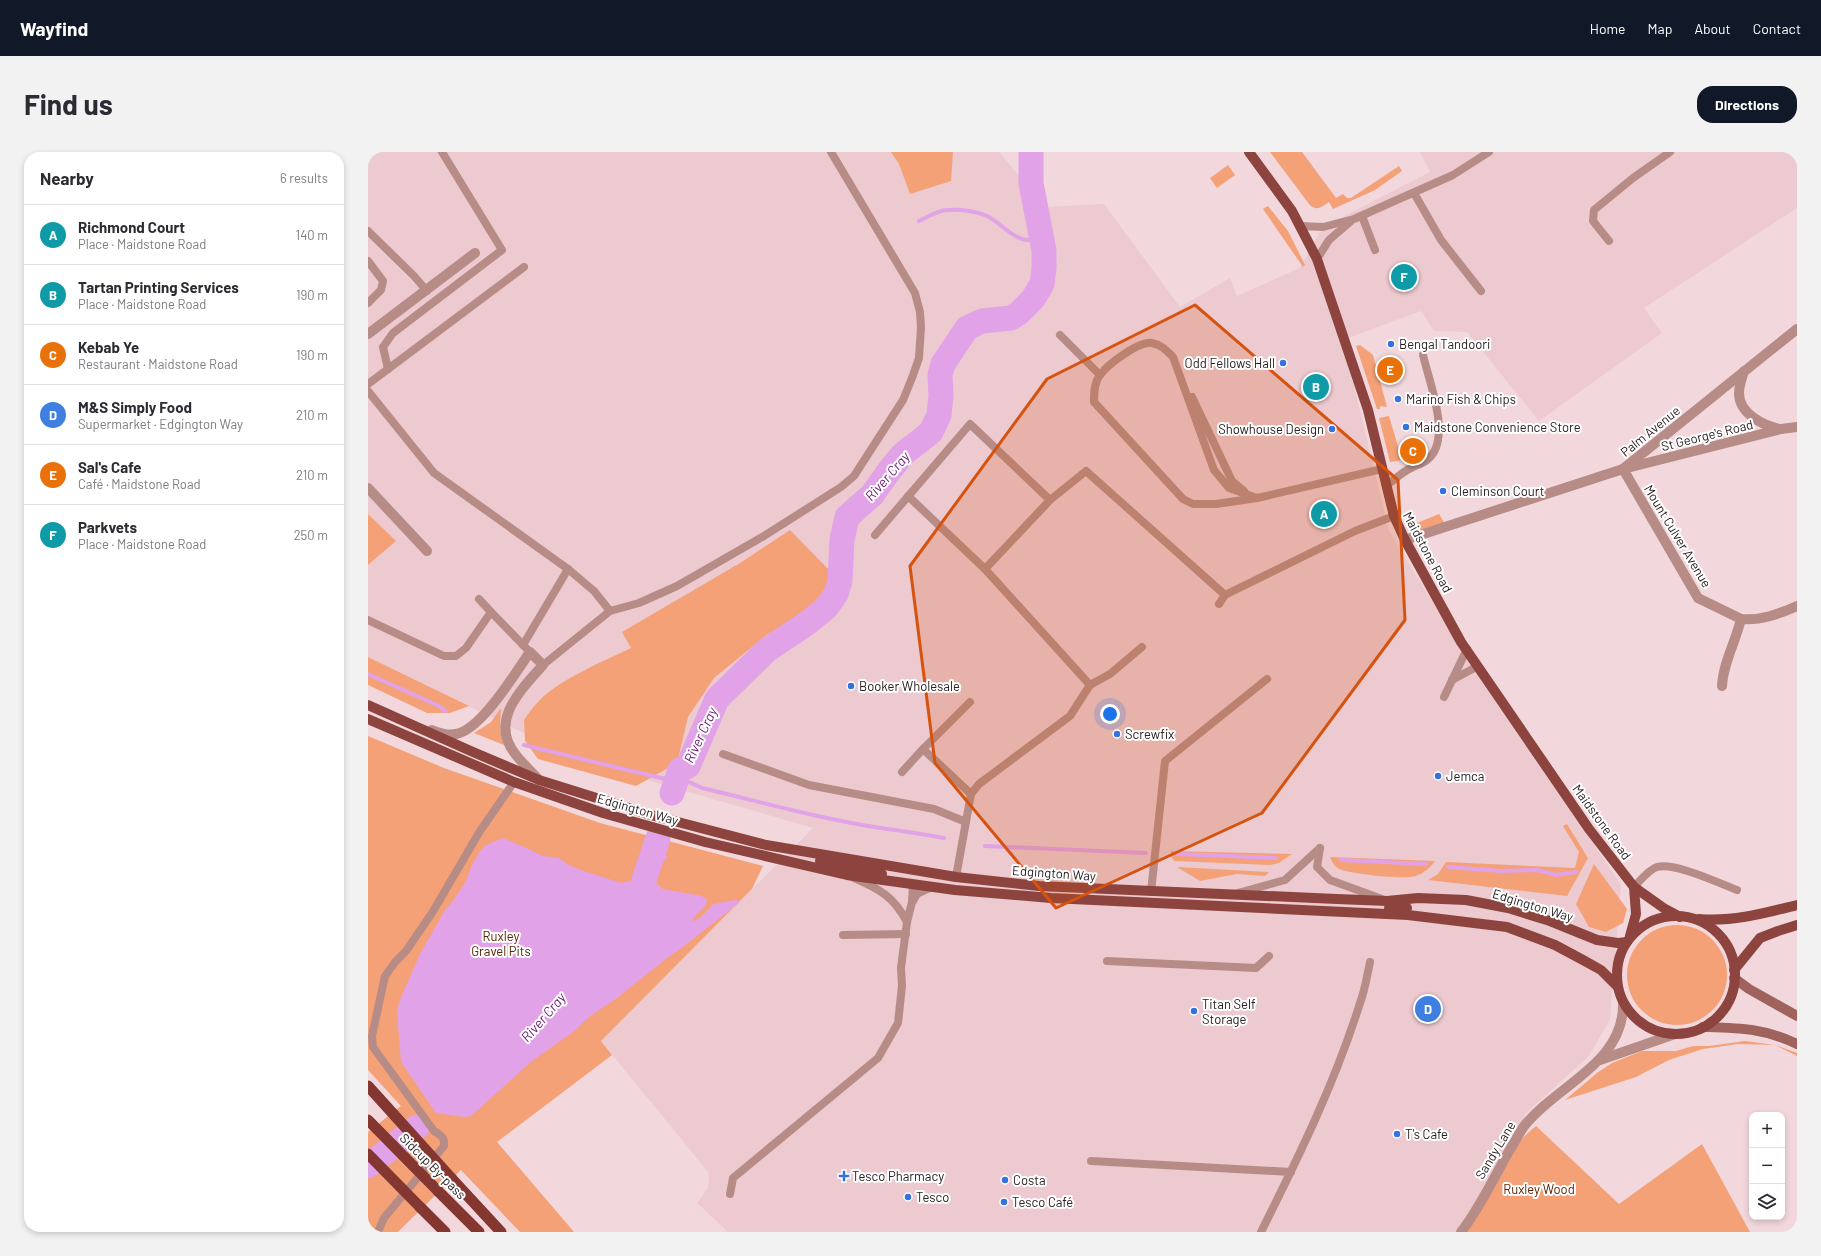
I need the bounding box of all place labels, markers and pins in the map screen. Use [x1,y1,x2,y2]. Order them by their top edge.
pin: F [1391,262,1417,292]
place label: Bengal Tandoori [1399,336,1490,352]
marker: Bengal Tandoori [1386,339,1396,349]
place label: Odd Fellows Hall [1185,355,1275,371]
pin: E [1377,355,1403,385]
marker: Odd Fellows Hall [1278,358,1288,368]
pin: B [1303,372,1329,402]
place label: Marino Fish & Chips [1406,391,1516,407]
marker: Marino Fish & Chips [1393,394,1403,404]
place label: Maidstone Convenience Store [1414,419,1581,435]
place label: Showhouse Design [1218,421,1324,437]
marker: Maidstone Convenience Store [1401,422,1411,432]
marker: Showhouse Design [1327,424,1337,434]
pin: C [1400,436,1426,466]
place label: Cleminson Court [1451,483,1544,499]
marker: Cleminson Court [1438,486,1448,496]
pin: A [1311,499,1337,529]
place label: Booker Wholesale [859,678,960,694]
marker: Booker Wholesale [846,681,856,691]
place label: Screwfix [1125,726,1174,742]
marker: Screwfix [1112,729,1122,739]
place label: Jemca [1446,768,1485,784]
marker: Jemca [1433,771,1443,781]
pin: D [1415,994,1441,1024]
place label: Titan Self Storage [1202,996,1256,1027]
marker: Titan Self Storage [1189,1006,1199,1016]
place label: T's Cafe [1405,1126,1448,1142]
marker: T's Cafe [1392,1129,1402,1139]
place label: Tesco Pharmacy [852,1168,944,1184]
marker: Tesco Pharmacy [839,1171,849,1181]
place label: Costa [1013,1172,1046,1188]
marker: Costa [1000,1175,1010,1185]
place label: Tesco [916,1189,949,1205]
marker: Tesco [903,1192,913,1202]
place label: Tesco Café [1012,1194,1073,1210]
marker: Tesco Café [999,1197,1009,1207]

